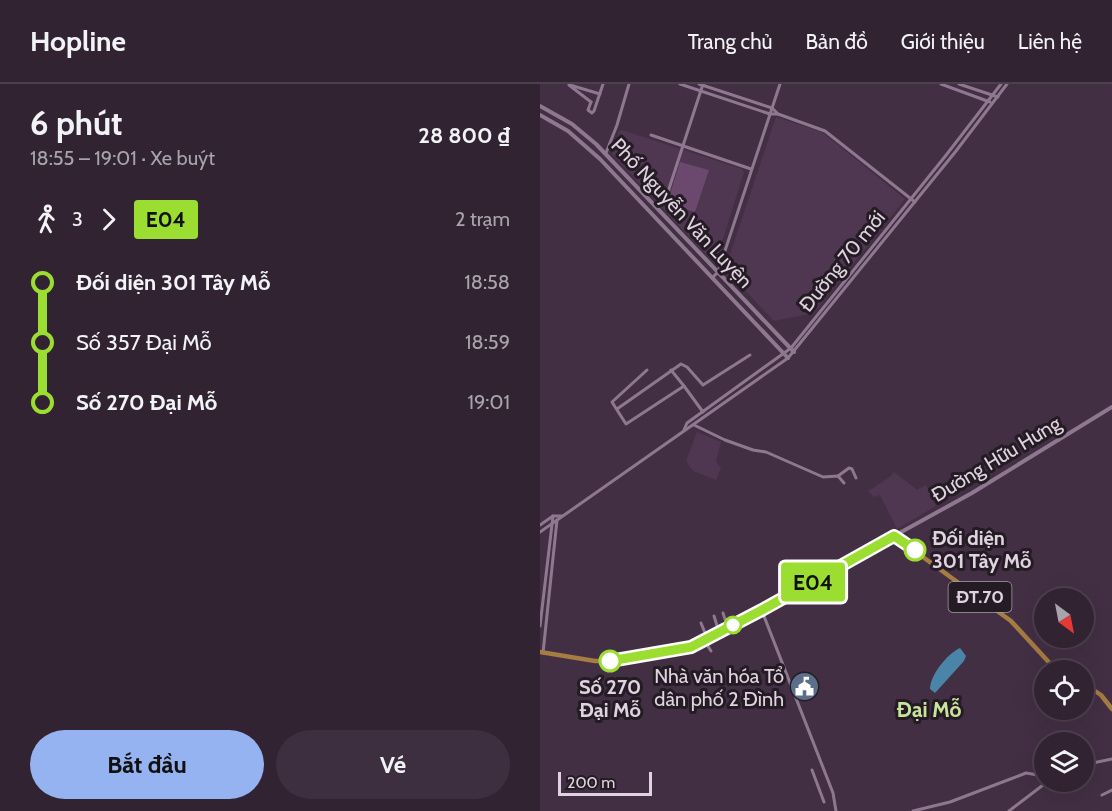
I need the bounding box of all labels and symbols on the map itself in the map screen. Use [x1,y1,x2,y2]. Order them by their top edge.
street label: Phố Nguyễn Văn Luyện [606,133,758,293]
street label: Đường 70 mới [794,206,890,316]
street label: Đường Hữu Hưng [927,410,1066,507]
place label: Đối diện 301 Tây Mỗ [932,526,1031,573]
marker: Đối diện 301 Tây Mỗ [904,539,926,561]
line badge: E04 [778,562,848,602]
road number: ĐT.70 [948,582,1012,612]
north arrow [1034,588,1094,648]
unlabelled marker [724,616,742,634]
marker: Số 270 Đại Mỗ [599,650,621,672]
place label: Nhà văn hóa Tổ dân phố 2 Đình [654,664,784,711]
public building icon: Nhà văn hóa Tổ dân phố 2 Đình [789,671,821,703]
place label: Số 270 Đại Mỗ [579,675,641,722]
district label: Đại Mỗ [897,697,961,722]
scale bar [558,769,652,796]

